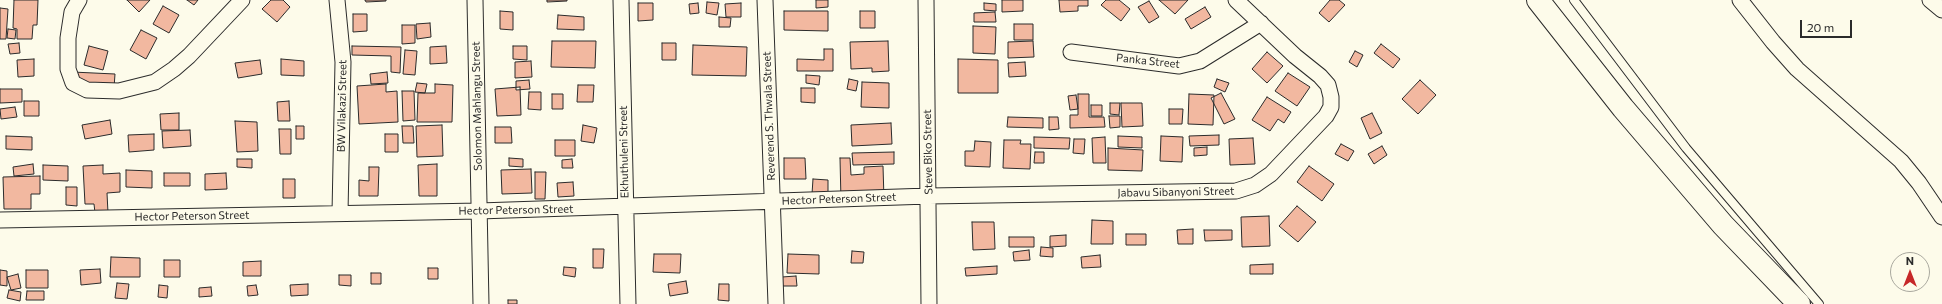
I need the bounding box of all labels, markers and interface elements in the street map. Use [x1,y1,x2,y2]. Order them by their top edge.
scale bar [1802,12,1854,38]
text: 20 m [1807,20,1834,34]
street label: Solomon Mahlangu Street [469,41,485,171]
street label: Reverend S. Thwala Street [760,51,778,181]
street label: Panka Street [1116,51,1180,71]
street label: BW Vilakazi Street [335,60,349,152]
street label: Ekhuthuleni Street [617,105,631,199]
street label: Steve Biko Street [921,109,935,195]
street label: Jabavu Sibanyoni Street [1117,184,1235,200]
street label: Hector Peterson Street [781,190,897,208]
street label: Hector Peterson Street [458,202,574,218]
street label: Hector Peterson Street [134,208,250,224]
north arrow [1890,252,1930,292]
text: N [1906,254,1914,267]

